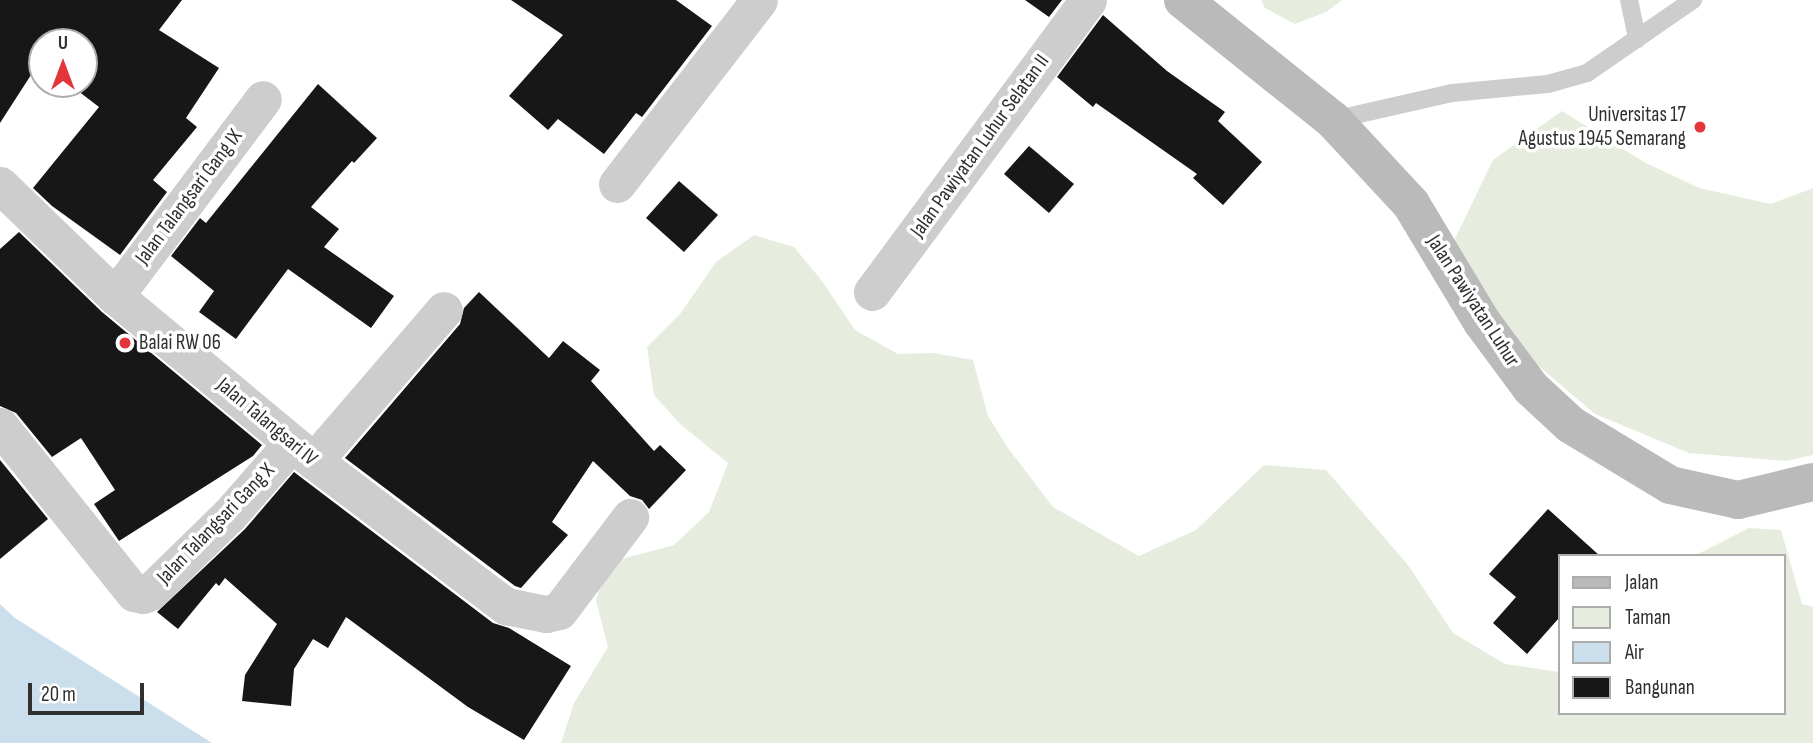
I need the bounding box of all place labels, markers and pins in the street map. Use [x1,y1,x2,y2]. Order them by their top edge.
place label: Universitas 17 Agustus 1945 Semarang [1519,102,1686,152]
marker: Universitas 17 Agustus 1945 Semarang [1692,119,1708,135]
place label: Balai RW 06 [139,330,221,356]
marker: Balai RW 06 [117,335,133,351]

